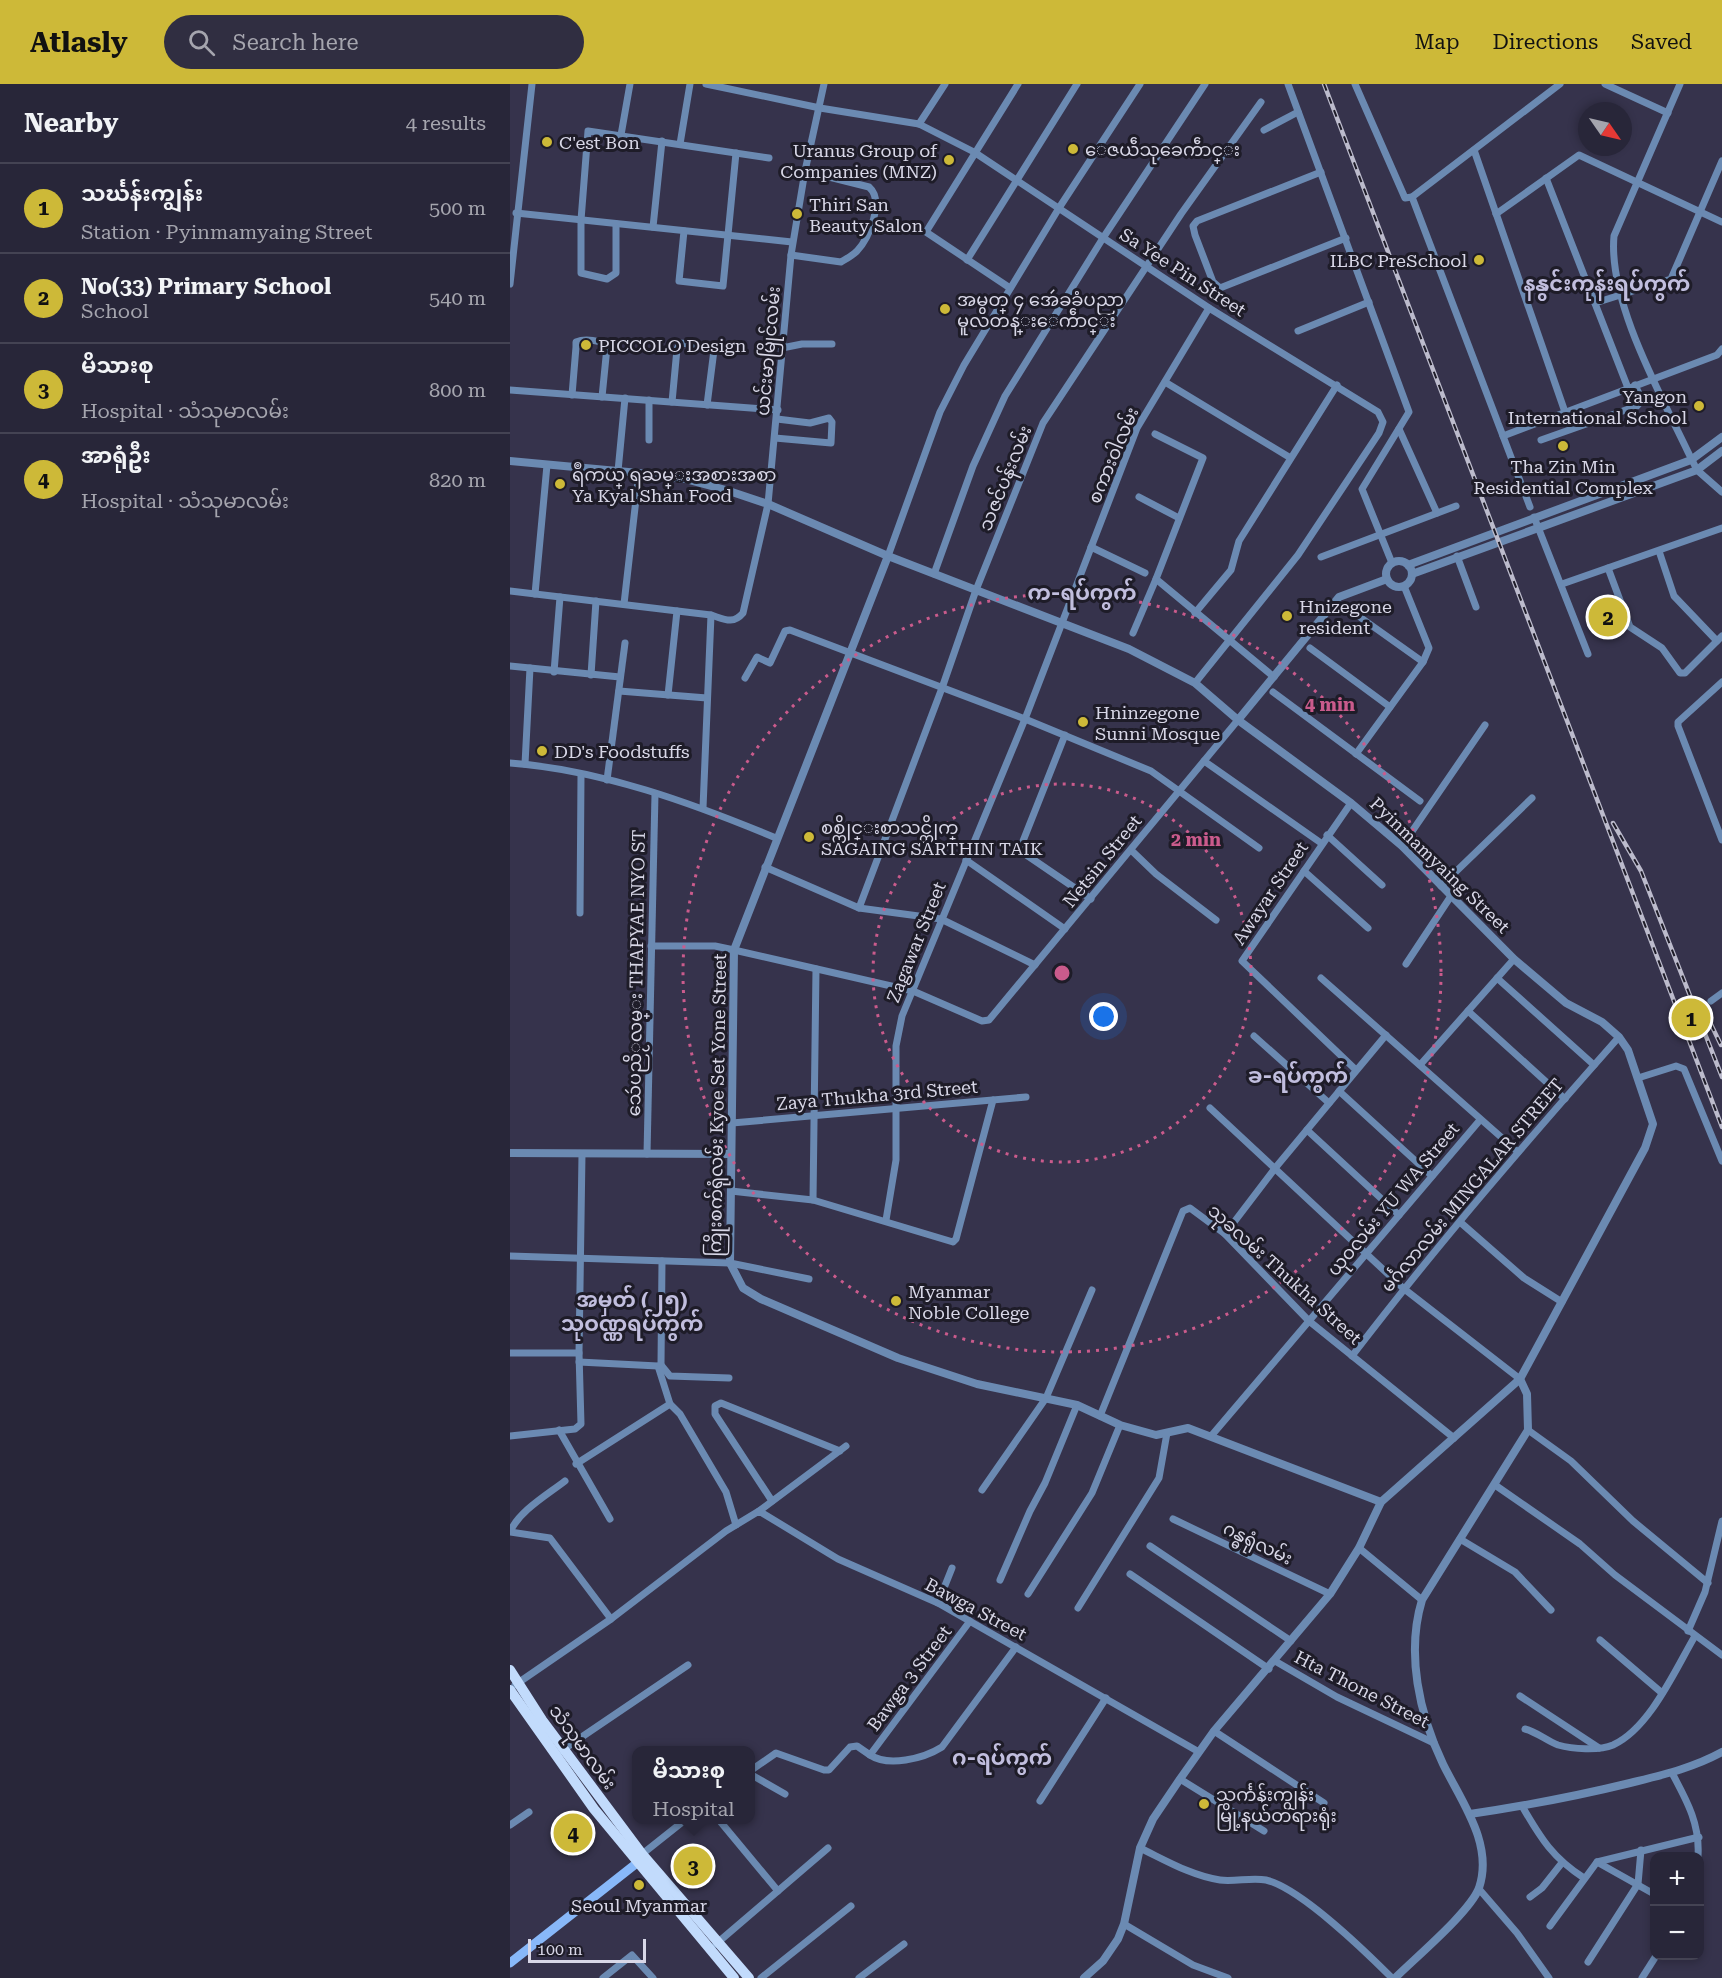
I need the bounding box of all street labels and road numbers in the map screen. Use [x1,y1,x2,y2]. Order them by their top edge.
street label: Sa Yee Pin Street [1116,223,1250,321]
street label: ယင်းမာမြိုင်လမ်း [749,285,789,417]
street label: စကားဝါလမ်း [1081,403,1143,506]
street label: သဇင်ပန်းလမ်း [973,422,1040,536]
street label: Pyinmamyaing Street [1366,793,1514,937]
street label: Netsin Street [1058,810,1146,911]
street label: သေဴပညိႂလမ္း THAPYAE NYO ST [620,829,654,1117]
street label: Awayar Street [1228,837,1312,948]
street label: Zagawar Street [882,878,950,1005]
street label: ကြိုးစက်ရုံလမ်း Kyoe Set Yone Street [701,953,735,1257]
street label: မင်္ဂလာလမ်း MINGALAR STREET [1375,1073,1568,1296]
street label: Zaya Thukha 3rd Street [776,1076,979,1114]
street label: ယုဝလမ်း YU WA Street [1321,1117,1467,1283]
street label: သုခလမ်း Thukha Street [1201,1198,1367,1352]
street label: ဂန္ဓရုံလမ်း [1218,1515,1297,1574]
street label: Bawga Street [922,1573,1031,1645]
street label: Bawga 3 Street [863,1621,956,1735]
street label: Hta Thone Street [1291,1646,1433,1732]
street label: သံသုမာလမ်း [541,1699,622,1796]

